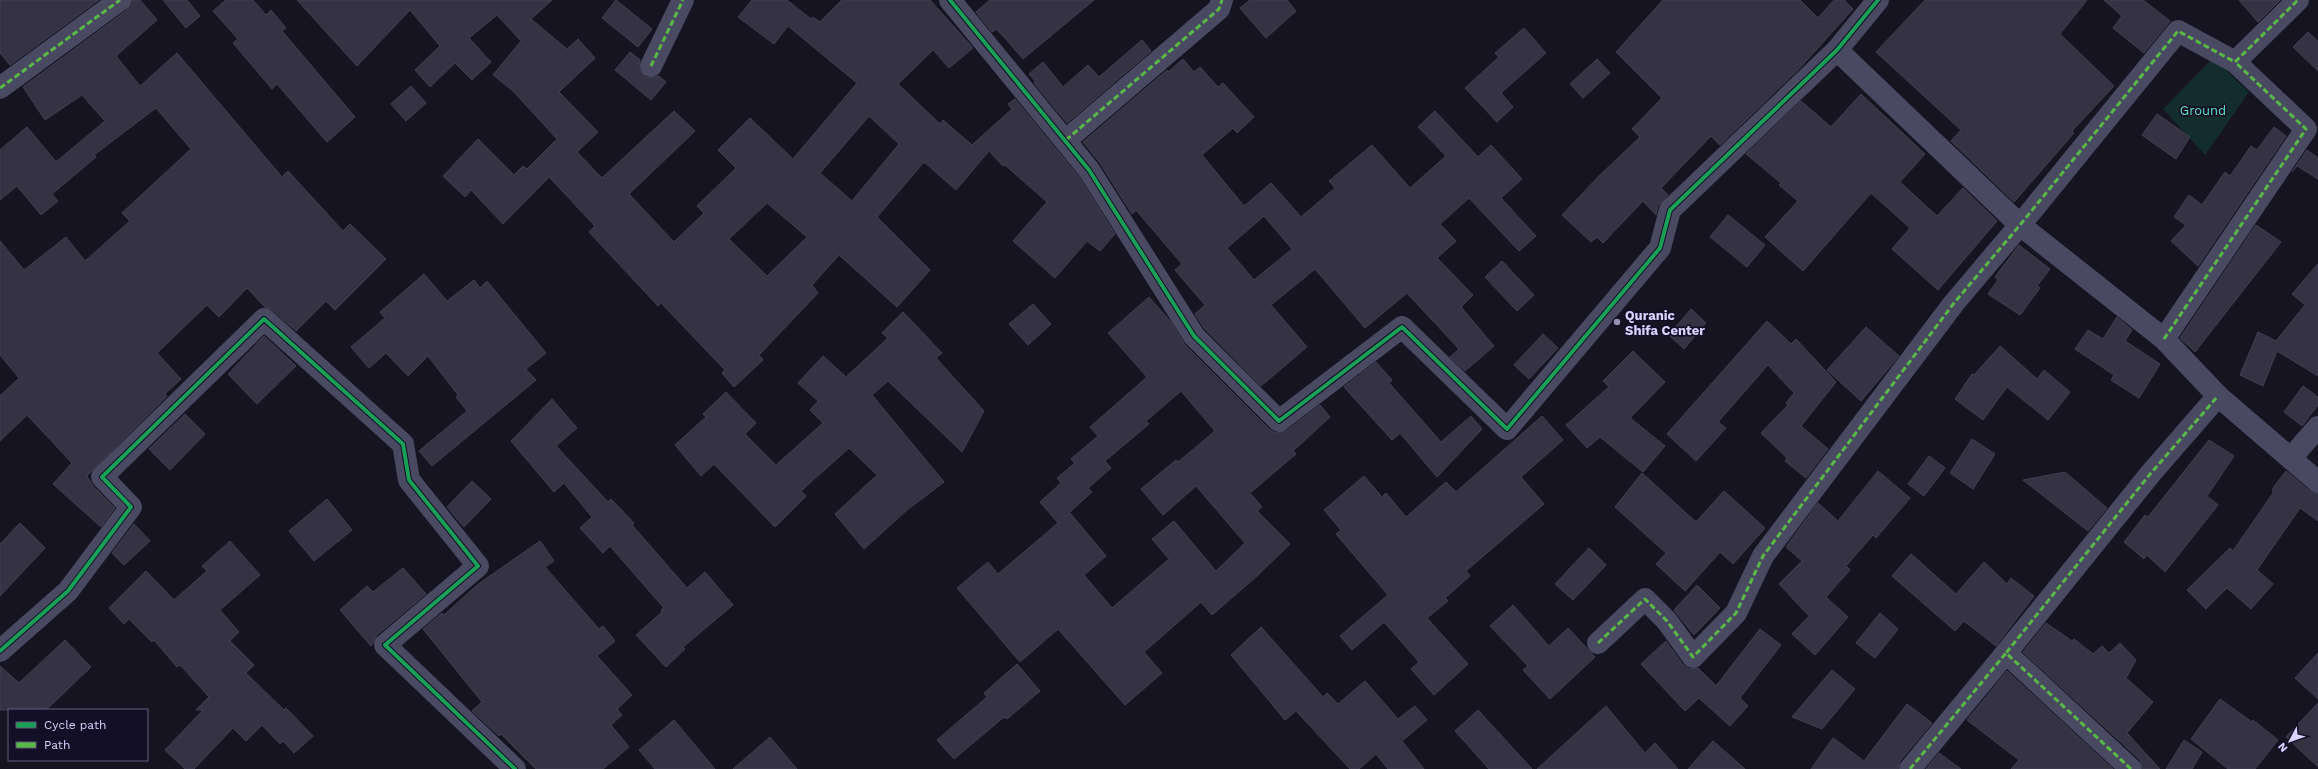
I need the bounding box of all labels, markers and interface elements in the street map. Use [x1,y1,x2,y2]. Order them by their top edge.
park label: Ground [2180,103,2226,118]
place label: Quranic Shifa Center [1625,308,1705,338]
marker: Quranic Shifa Center [1612,317,1622,327]
legend [8,709,148,761]
text: Cycle path [44,718,106,732]
north arrow [2270,721,2310,761]
text: Path [44,738,70,752]
text: N [2275,740,2290,755]

